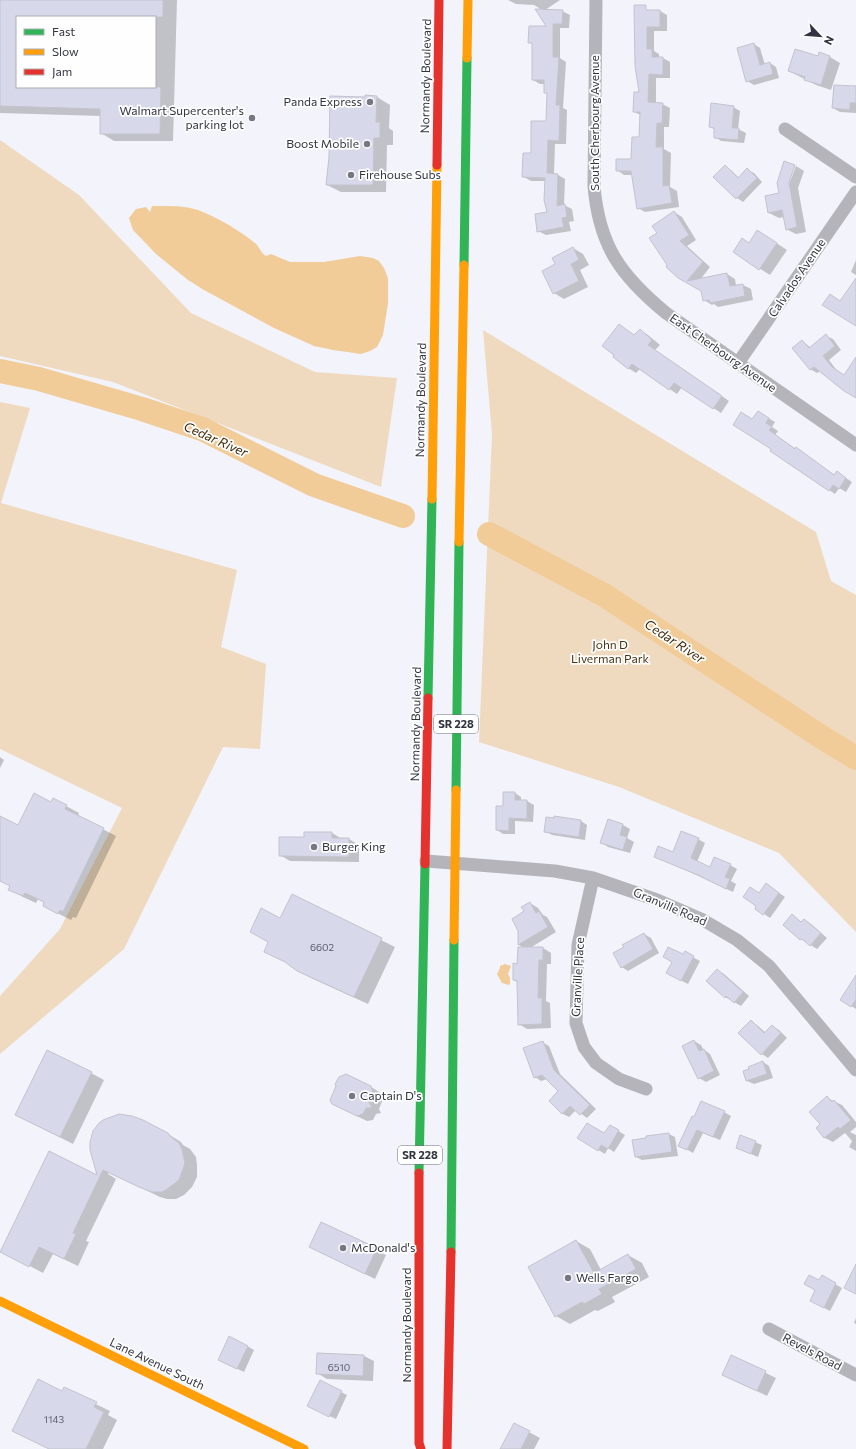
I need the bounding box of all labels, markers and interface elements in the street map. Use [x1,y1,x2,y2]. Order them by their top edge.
legend [16,16,156,88]
north arrow [800,16,840,56]
street label: Normandy Boulevard [417,18,433,133]
text: Fast [52,24,75,38]
text: N [822,34,837,47]
text: Slow [52,44,79,58]
street label: South Cherbourg Avenue [587,55,601,191]
text: Jam [52,64,72,79]
place label: Panda Express [283,94,362,108]
marker: Panda Express [365,97,375,107]
place label: Walmart Supercenter's parking lot [120,103,244,131]
marker: Walmart Supercenter's parking lot [247,113,257,123]
place label: Boost Mobile [286,136,359,150]
marker: Boost Mobile [362,139,372,149]
place label: Firehouse Subs [359,167,441,181]
marker: Firehouse Subs [346,170,356,180]
street label: Calvados Avenue [765,236,828,319]
street label: East Cherbourg Avenue [668,310,780,394]
street label: Normandy Boulevard [412,342,428,457]
water label: Cedar River [181,418,251,461]
water label: Cedar River [642,616,709,667]
park label: John D Liverman Park [571,637,650,665]
street label: Normandy Boulevard [407,666,423,781]
road number: SR 228 [434,715,478,733]
place label: Burger King [322,839,386,853]
marker: Burger King [309,842,319,852]
street label: Granville Road [632,884,709,928]
street label: Granville Place [568,937,586,1017]
house number: 6602 [310,941,335,953]
place label: Captain D's [360,1088,422,1102]
marker: Captain D's [347,1091,357,1101]
road number: SR 228 [398,1146,442,1164]
place label: McDonald's [351,1240,415,1254]
marker: McDonald's [338,1243,348,1253]
street label: Normandy Boulevard [399,1268,413,1382]
place label: Wells Fargo [576,1270,639,1284]
marker: Wells Fargo [563,1273,573,1283]
street label: Revels Road [781,1330,844,1373]
street label: Lane Avenue South [108,1334,207,1392]
house number: 6510 [328,1361,350,1373]
house number: 1143 [44,1413,64,1425]

